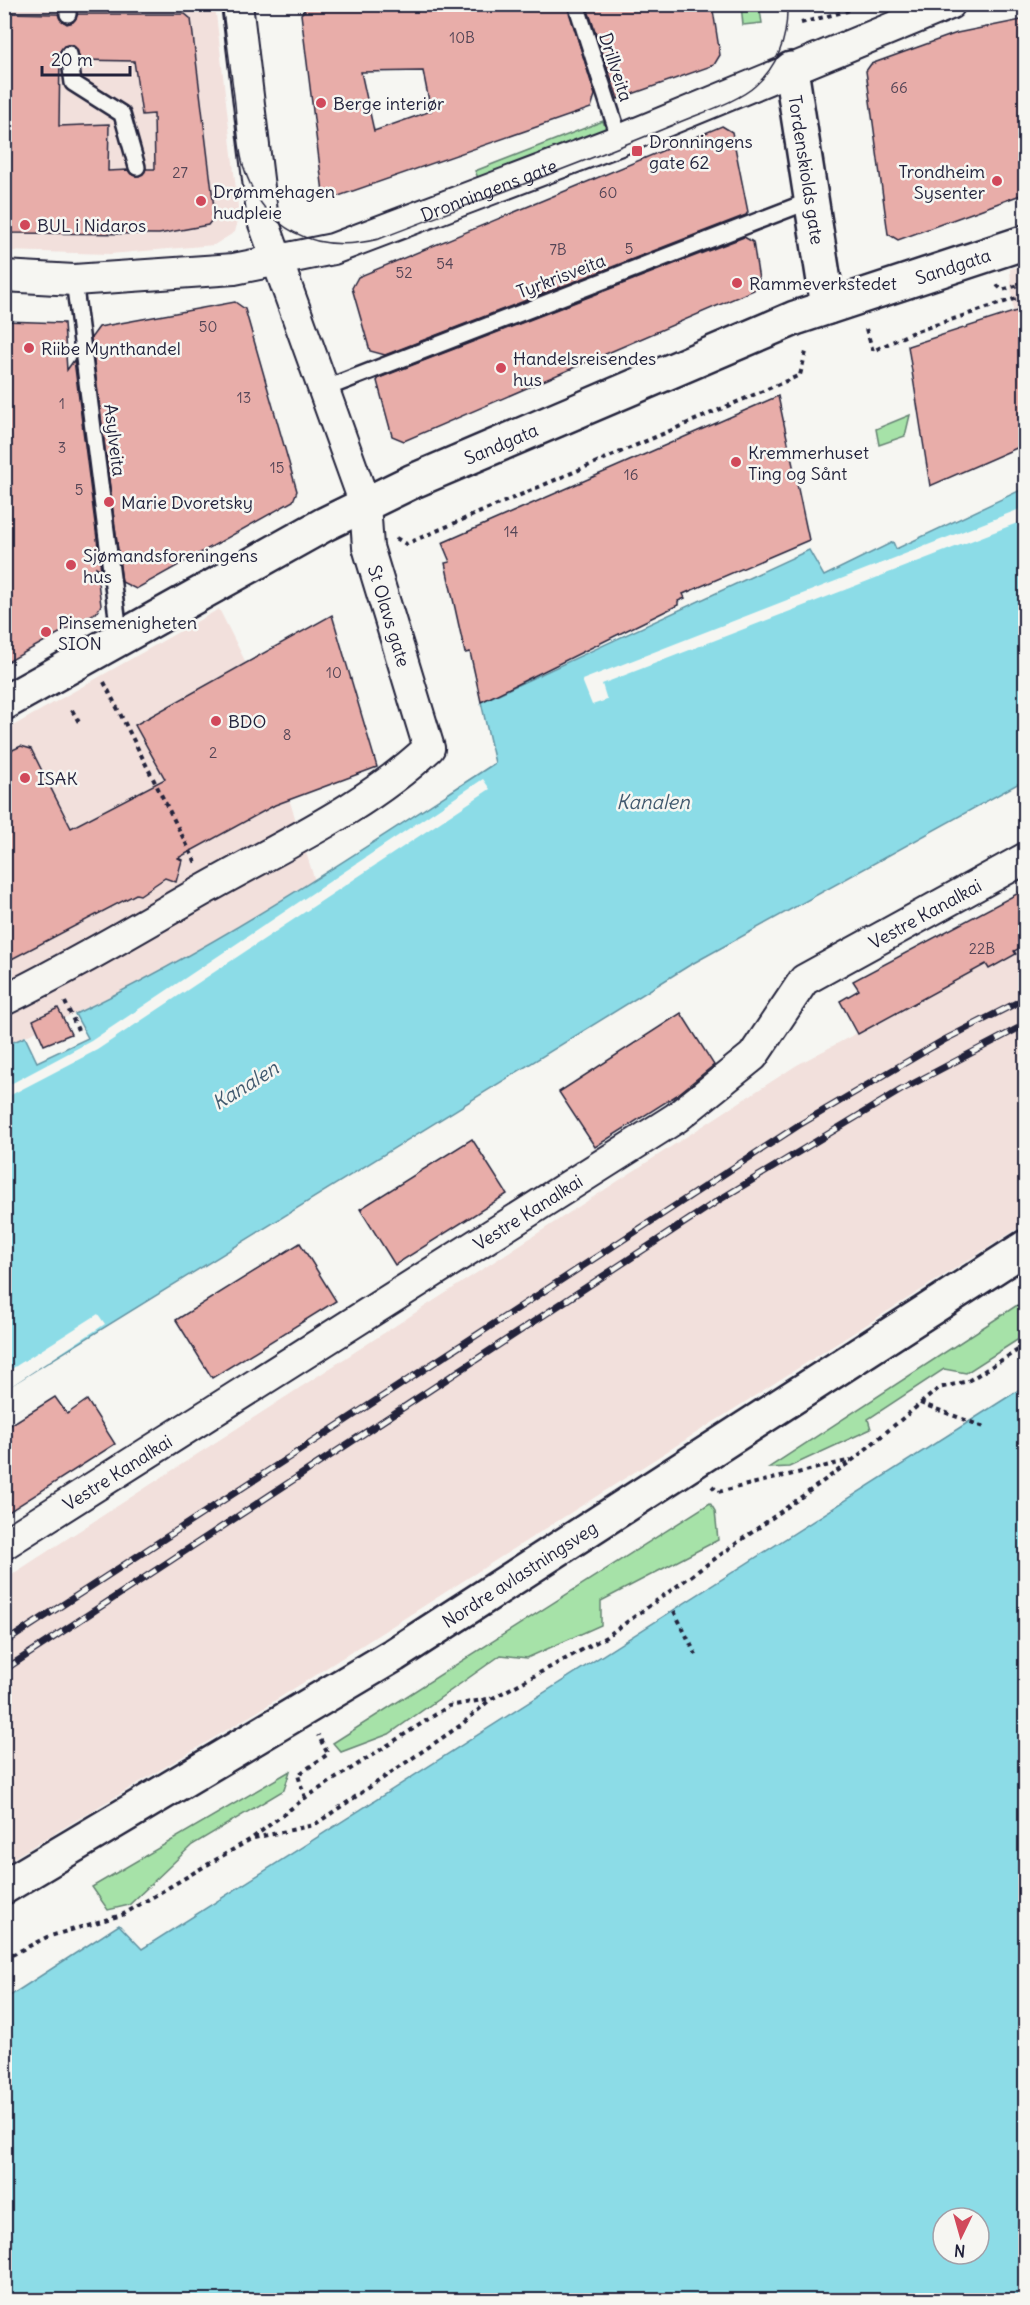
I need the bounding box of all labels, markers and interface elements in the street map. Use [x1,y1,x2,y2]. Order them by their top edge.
house number: 10B [449,28,475,47]
street label: Drillveita [594,30,638,104]
scale bar [42,39,130,77]
text: 20 m [51,48,93,71]
house number: 66 [890,78,908,97]
place label: Berge interiør [333,92,445,115]
street label: Tordenskiolds gate [784,94,830,246]
marker: Berge interiør [314,96,328,110]
place label: Dronningens gate 62 [649,130,753,174]
marker: Dronningens gate 62 [630,144,644,158]
street label: Dronningens gate [417,154,560,226]
place label: Trondheim Sysenter [899,160,986,204]
house number: 27 [172,163,188,182]
marker: Trondheim Sysenter [990,174,1004,188]
place label: Drømmehagen hudpleie [213,180,335,224]
house number: 60 [599,183,617,202]
marker: Drømmehagen hudpleie [194,194,208,208]
place label: BUL i Nidaros [37,214,146,237]
marker: BUL i Nidaros [18,218,32,232]
house number: 5 [625,239,633,258]
house number: 7B [549,240,567,259]
street label: Sandgata [912,243,994,289]
street label: Tyrkrisveita [513,249,609,303]
house number: 54 [436,254,454,273]
house number: 52 [396,263,412,282]
place label: Rammeverkstedet [749,272,897,295]
marker: Rammeverkstedet [730,276,744,290]
house number: 50 [199,317,217,336]
place label: Riibe Mynthandel [41,337,181,360]
marker: Riibe Mynthandel [22,341,36,355]
place label: Handelsreisendes hus [513,347,656,391]
marker: Handelsreisendes hus [494,361,508,375]
house number: 13 [237,388,251,407]
house number: 1 [59,394,65,413]
street label: Asylveita [99,402,131,478]
street label: Sandgata [461,418,541,470]
house number: 3 [58,438,66,457]
place label: Kremmerhuset Ting og Sånt [748,441,869,485]
marker: Kremmerhuset Ting og Sånt [729,455,743,469]
house number: 15 [270,458,284,477]
house number: 16 [624,465,638,484]
house number: 5 [75,480,83,499]
place label: Marie Dvoretsky [121,491,253,514]
marker: Marie Dvoretsky [102,495,116,509]
house number: 14 [504,522,519,541]
place label: Sjømandsforeningens hus [83,544,258,588]
marker: Sjømandsforeningens hus [64,558,78,572]
street label: St Olavs gate [363,562,415,670]
place label: Pinsemenigheten SION [58,611,197,655]
marker: Pinsemenigheten SION [39,625,53,639]
house number: 10 [326,663,342,682]
place label: BDO [228,710,266,733]
marker: BDO [209,714,223,728]
house number: 8 [283,725,291,744]
house number: 2 [209,743,217,762]
place label: ISAK [37,767,78,790]
marker: ISAK [18,771,32,785]
water label: Kanalen [616,789,690,814]
street label: Vestre Kanalkai [865,873,985,954]
house number: 22B [969,939,995,958]
water label: Kanalen [207,1055,283,1115]
street label: Vestre Kanalkai [469,1169,587,1255]
street label: Vestre Kanalkai [58,1429,176,1515]
street label: Nordre avlastningsveg [437,1516,601,1633]
north arrow [931,2206,991,2266]
text: N [953,2240,966,2261]

